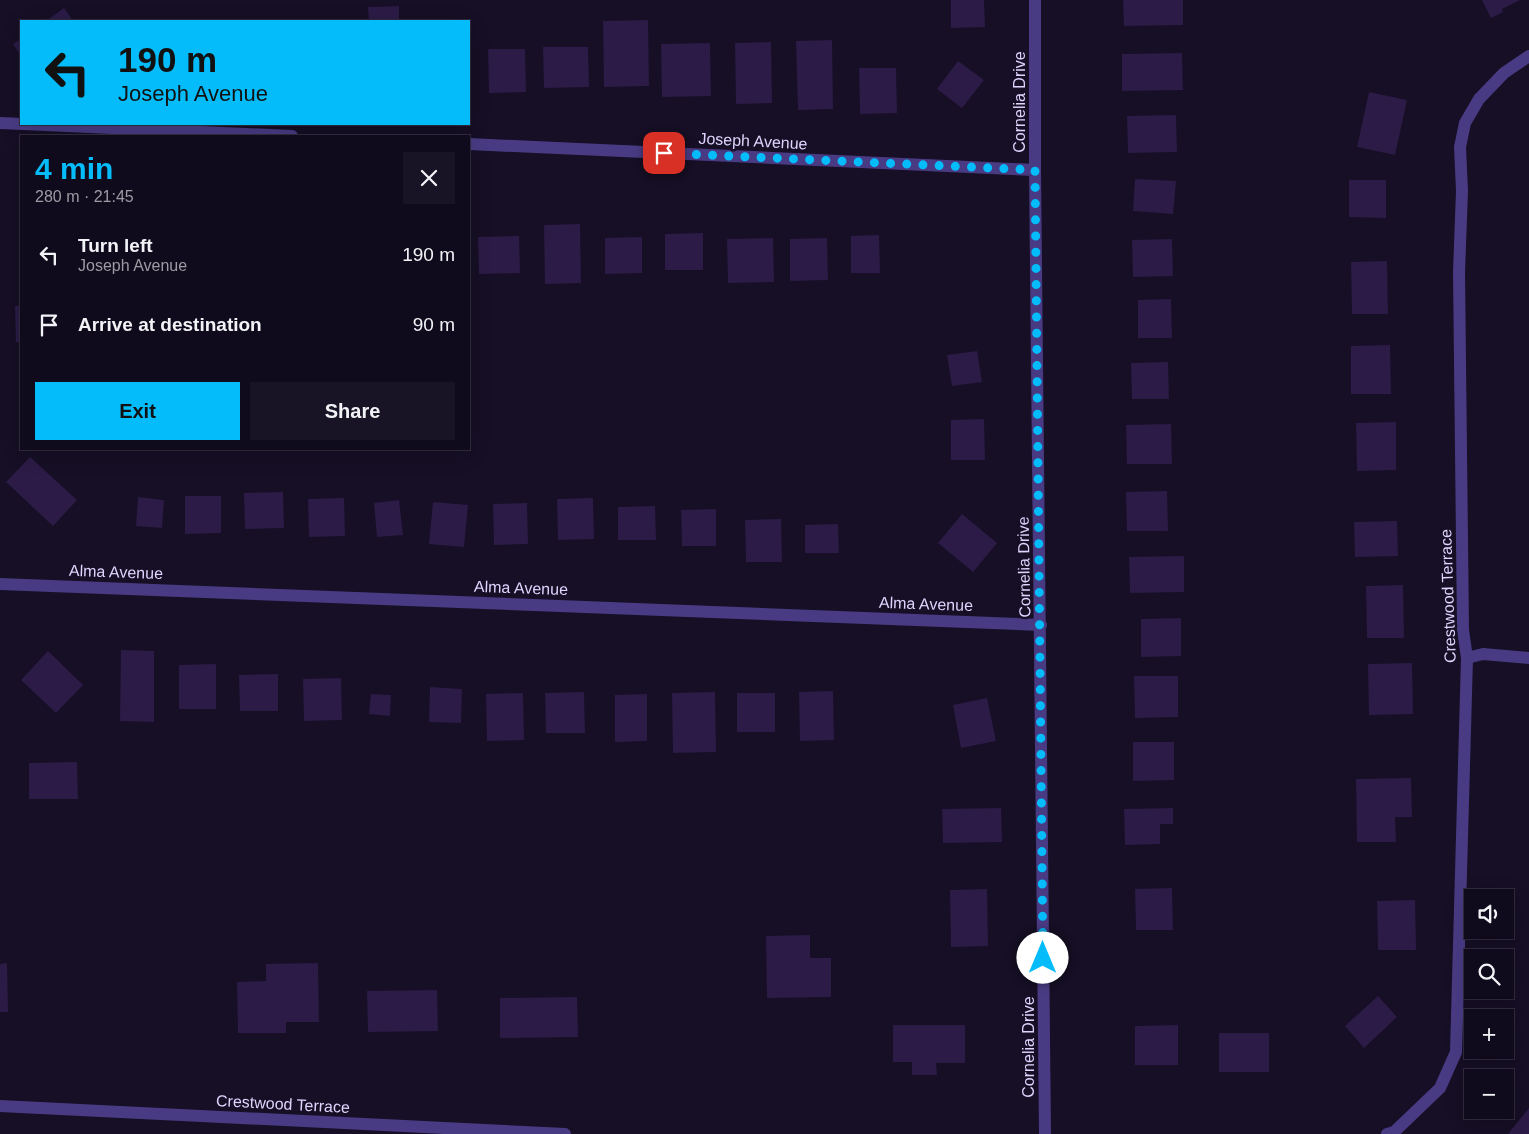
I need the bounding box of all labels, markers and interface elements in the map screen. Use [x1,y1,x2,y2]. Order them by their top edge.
icon: left [35,40,100,105]
text: 190 m [118,40,217,79]
street label: Cornelia Drive [1011,51,1028,153]
text: Joseph Avenue [118,81,268,106]
street label: Joseph Avenue [698,130,808,152]
pin [643,132,685,174]
icon: arrive [650,139,678,167]
text: 4 min [35,152,113,185]
button: close [403,152,455,204]
text: 280 m · 21:45 [35,188,134,205]
text: Turn left [78,235,153,256]
icon: left [35,241,63,269]
text: 190 m [402,244,455,265]
text: Joseph Avenue [78,257,187,274]
icon: arrive [35,311,63,339]
text: Arrive at destination [78,314,262,335]
text: 90 m [413,314,455,335]
button: Exit [35,382,240,440]
button: Share [250,382,455,440]
street label: Cornelia Drive [1015,516,1033,618]
street label: Crestwood Terrace [1437,529,1459,663]
street label: Alma Avenue [69,562,163,582]
street label: Alma Avenue [474,578,568,598]
street label: Alma Avenue [879,594,973,614]
map controls [1464,889,1514,1119]
button: sound [1464,889,1514,939]
position arrow [1016,931,1068,983]
button: search [1464,949,1514,999]
street label: Cornelia Drive [1020,996,1037,1098]
button: + [1464,1009,1514,1059]
button: − [1464,1069,1514,1119]
street label: Crestwood Terrace [216,1092,350,1116]

